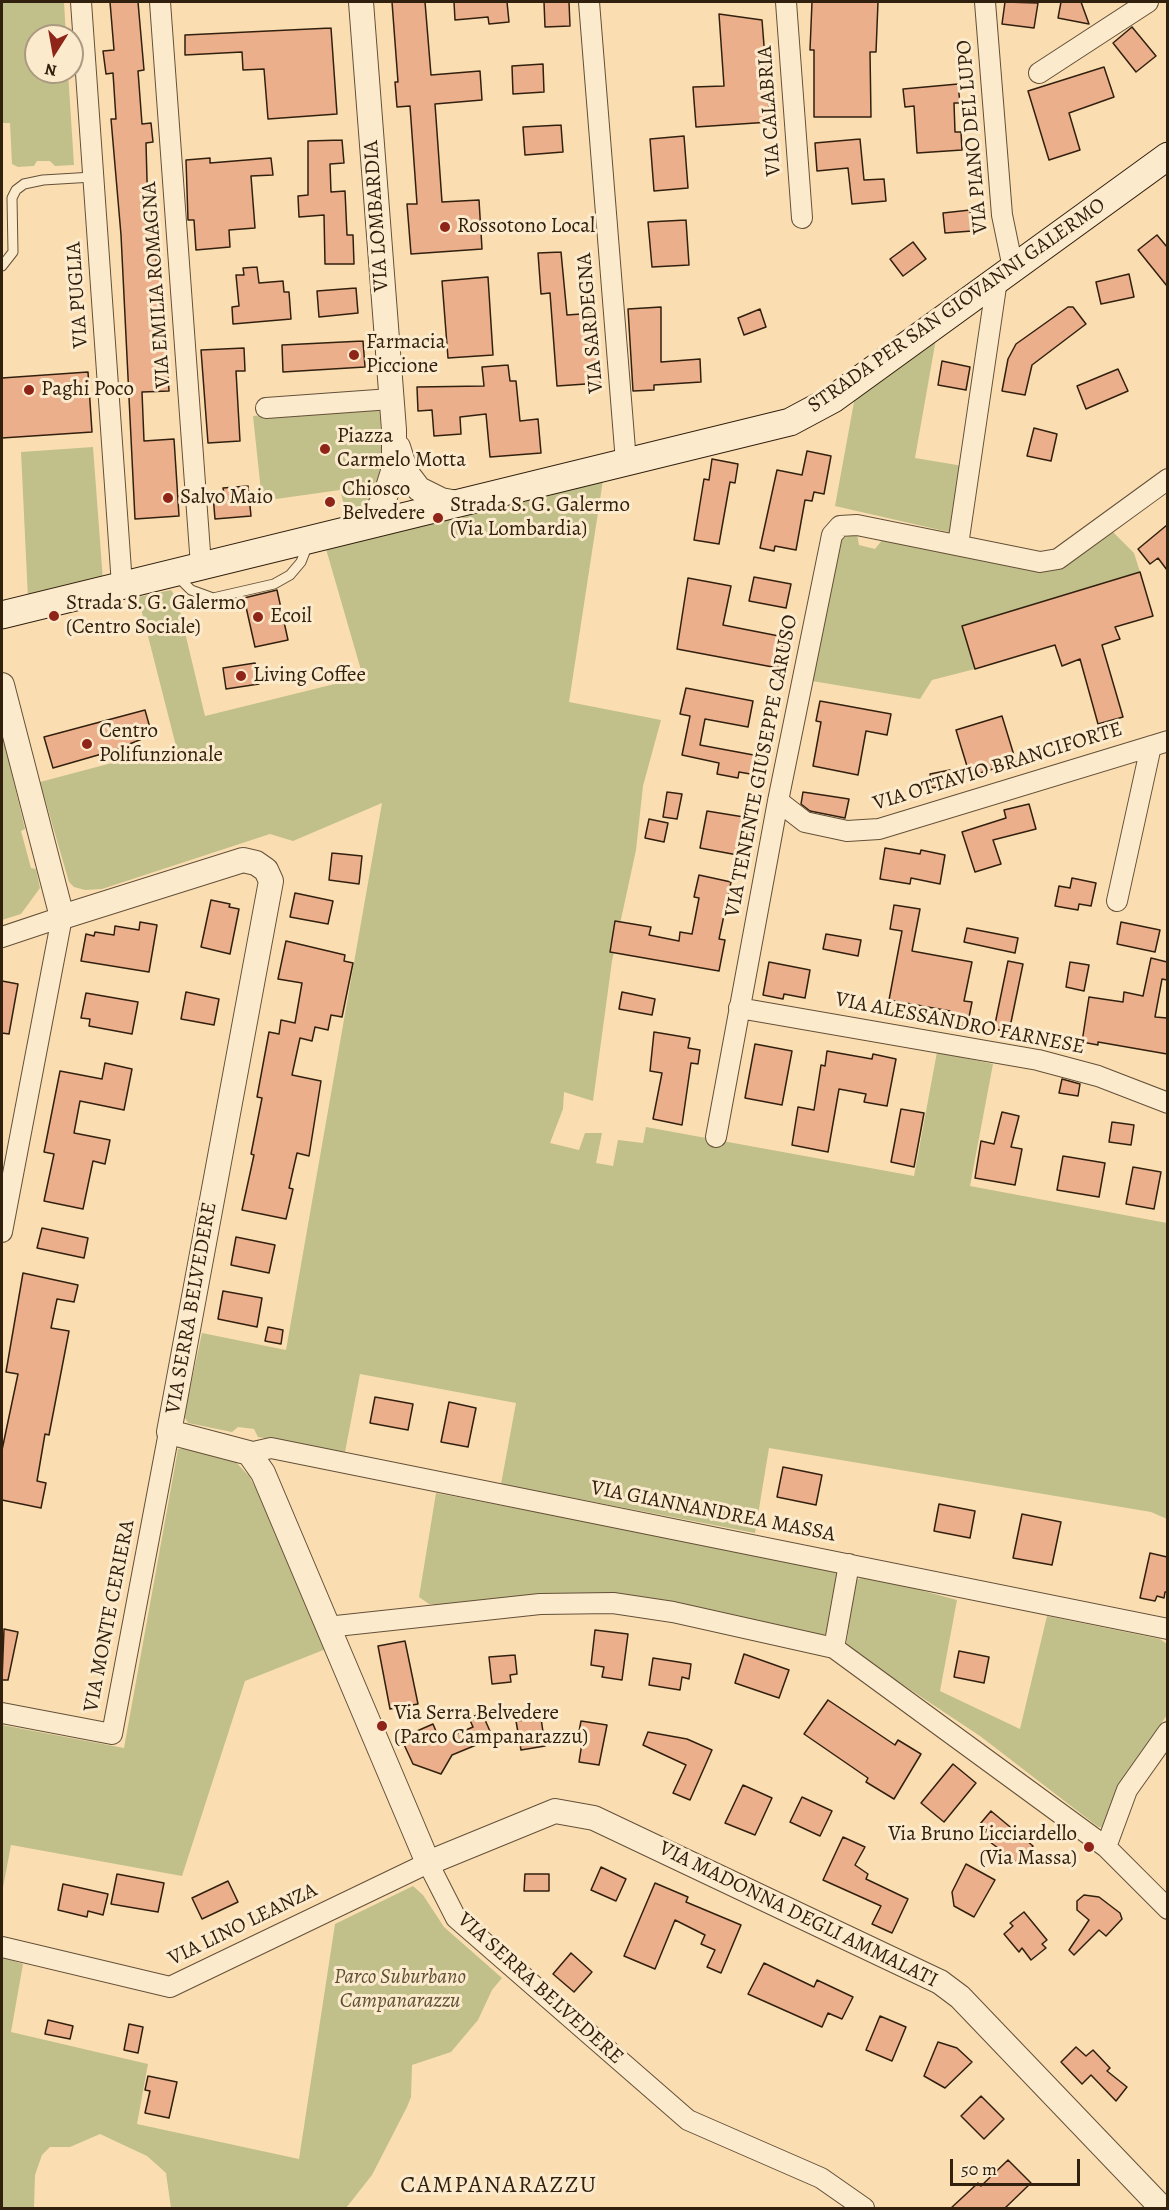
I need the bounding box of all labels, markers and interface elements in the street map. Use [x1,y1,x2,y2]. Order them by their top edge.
north arrow [24,24,84,84]
street label: VIA PIANO DEL LUPO [952,39,994,235]
street label: VIA CALABRIA [753,45,787,177]
text: N [43,58,59,82]
street label: VIA LOMBARDIA [359,140,395,292]
street label: VIA EMILIA ROMAGNA [137,181,177,389]
street label: STRADA PER SAN GIOVANNI GALERMO [803,193,1111,419]
place label: Rossotono Local [457,214,595,240]
marker: Rossotono Local [438,220,452,234]
street label: VIA PUGLIA [62,241,94,349]
street label: VIA SARDEGNA [572,252,610,394]
place label: Farmacia Piccione [366,330,446,380]
marker: Farmacia Piccione [347,348,361,362]
place label: Paghi Poco [41,377,134,403]
marker: Paghi Poco [22,383,36,397]
place label: Piazza Carmelo Motta [337,424,466,474]
marker: Piazza Carmelo Motta [318,442,332,456]
place label: Chiosco Belvedere [342,477,425,527]
place label: Salvo Maio [180,485,273,511]
marker: Salvo Maio [161,491,175,505]
place label: Strada S. G. Galermo (Via Lombardia) [450,493,630,543]
marker: Chiosco Belvedere [323,495,337,509]
marker: Strada S. G. Galermo (Via Lombardia) [431,511,445,525]
place label: Strada S. G. Galermo (Centro Sociale) [66,591,246,641]
place label: Ecoil [270,604,312,630]
marker: Strada S. G. Galermo (Centro Sociale) [47,609,61,623]
marker: Ecoil [251,610,265,624]
street label: VIA TENENTE GIUSEPPE CARUSO [720,613,804,919]
place label: Living Coffee [253,663,366,689]
marker: Living Coffee [234,669,248,683]
street label: VIA OTTAVIO BRANCIFORTE [870,717,1126,817]
place label: Centro Polifunzionale [99,719,223,769]
marker: Centro Polifunzionale [80,737,94,751]
street label: VIA ALESSANDRO FARNESE [833,987,1087,1061]
street label: VIA SERRA BELVEDERE [161,1200,223,1416]
street label: VIA GIANNANDREA MASSA [589,1476,837,1548]
street label: VIA MONTE CERIERA [79,1518,141,1714]
place label: Via Serra Belvedere (Parco Campanarazzu) [394,1701,588,1751]
marker: Via Serra Belvedere (Parco Campanarazzu) [375,1719,389,1733]
place label: Via Bruno Licciardello (Via Massa) [888,1822,1077,1872]
street label: VIA MADONNA DEGLI AMMALATI [654,1836,942,1994]
marker: Via Bruno Licciardello (Via Massa) [1082,1840,1096,1854]
street label: VIA LINO LEANZA [164,1878,322,1972]
street label: VIA SERRA BELVEDERE [452,1908,628,2070]
park label: Parco Suburbano Campanarazzu [334,1965,466,2015]
scale bar [953,2147,1084,2185]
text: 50 m [961,2157,997,2181]
district label: CAMPANARAZZU [400,2172,598,2200]

